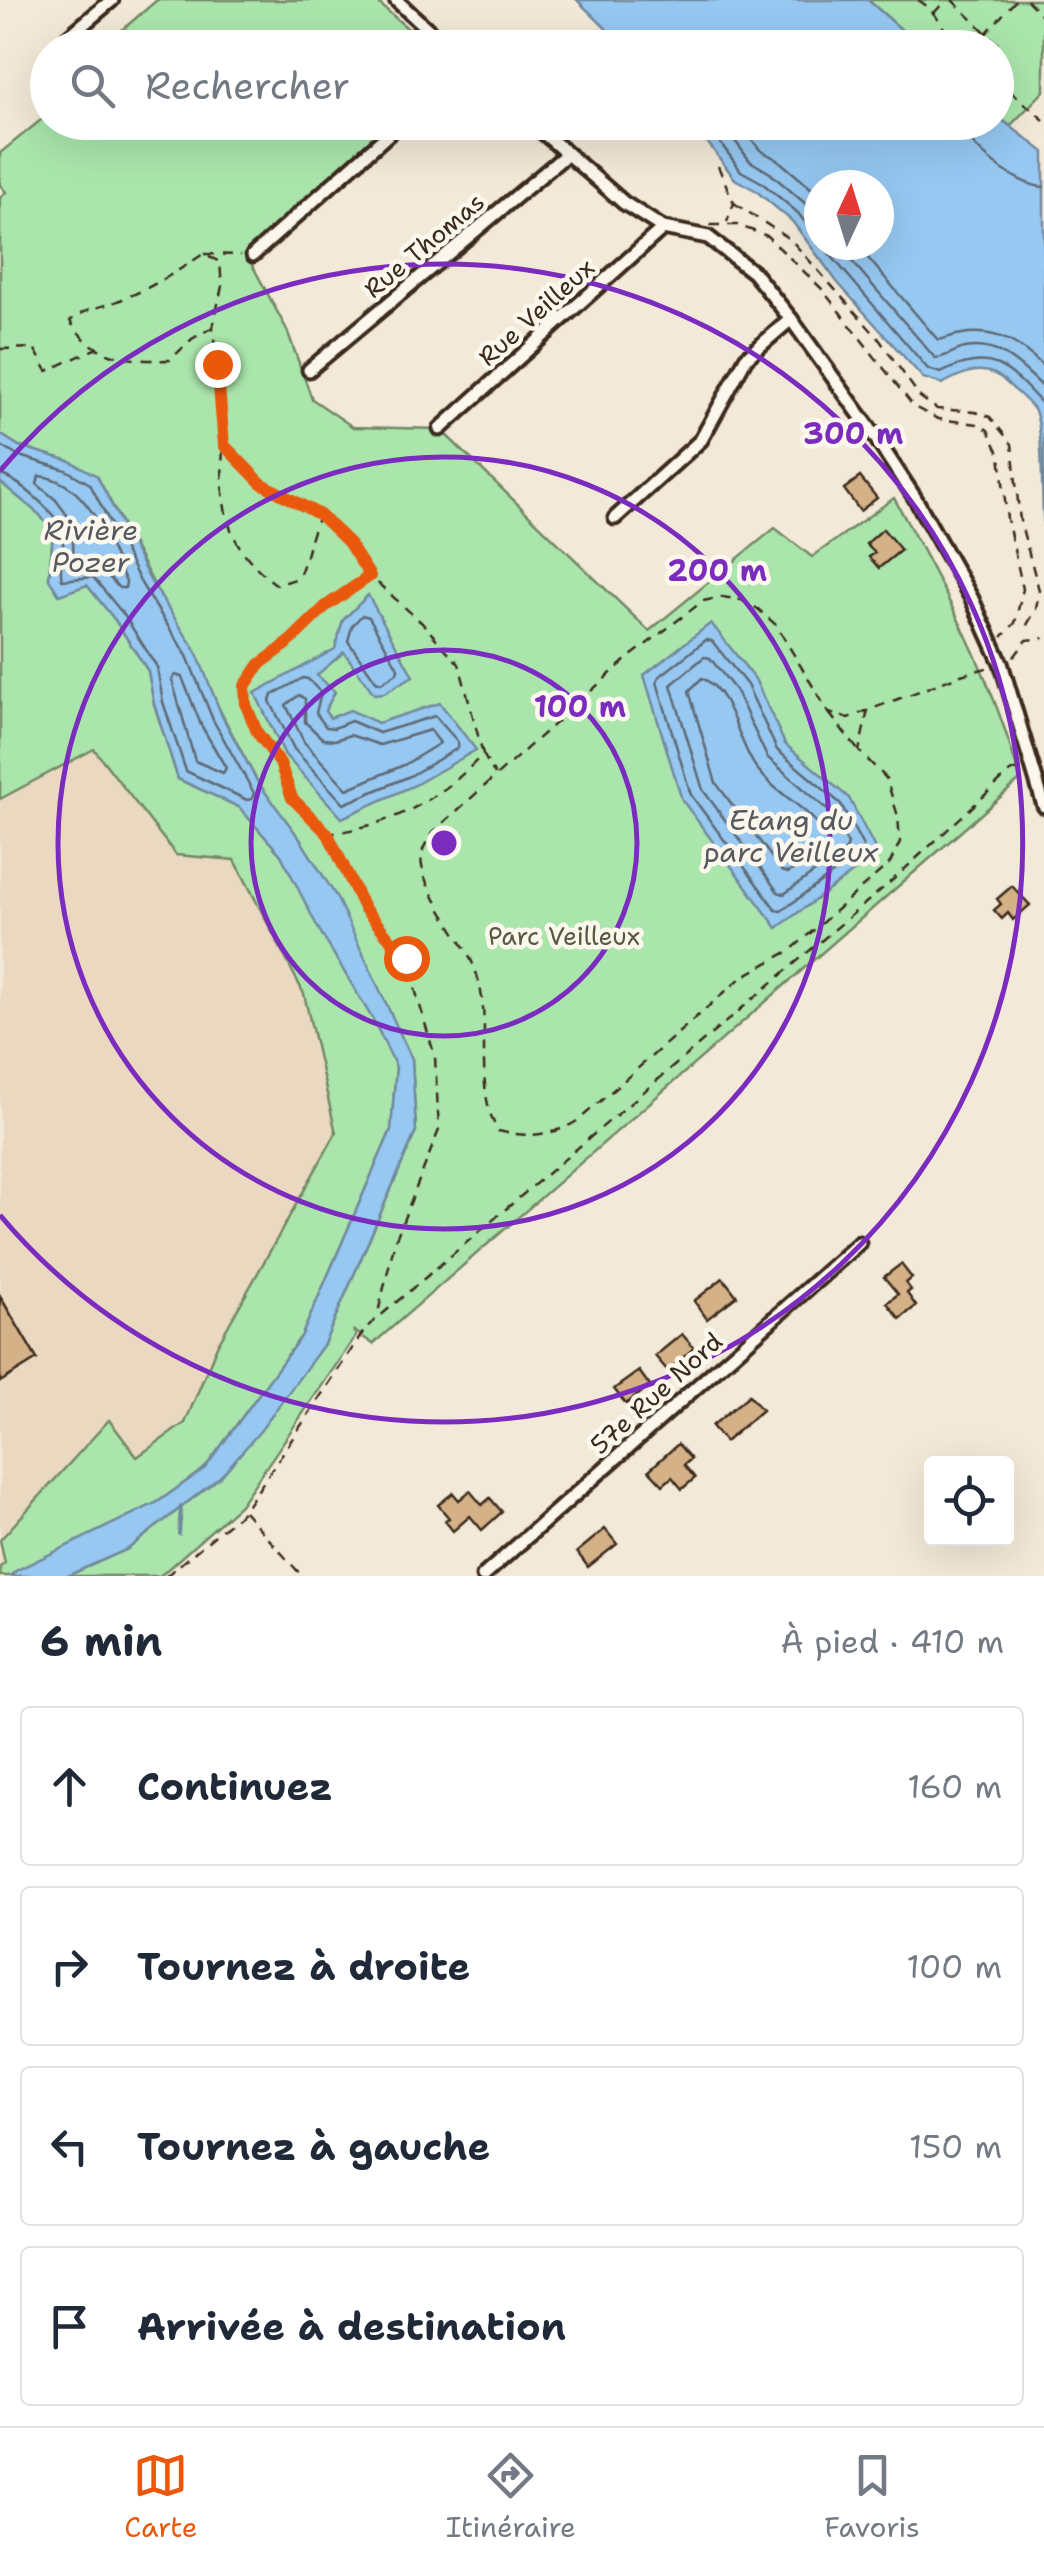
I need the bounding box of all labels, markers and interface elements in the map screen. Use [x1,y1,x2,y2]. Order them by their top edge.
search box [30,30,1014,140]
icon: search [65,58,120,113]
text: Rechercher [145,60,350,111]
north arrow [804,170,894,260]
street label: Rue Thomas [356,185,492,305]
street label: Rue Veilleux [471,251,601,373]
route end [195,342,241,388]
text: 300 m [803,413,903,454]
water label: Rivière Pozer [44,511,138,581]
text: 200 m [667,550,767,591]
text: 100 m [534,686,626,727]
water label: Etang du parc Veilleux [703,801,879,871]
centre of rings [426,825,462,861]
park label: Parc Veilleux [488,919,640,953]
route start [384,936,430,982]
street label: 57e Rue Nord [582,1324,730,1462]
map controls [924,1456,1014,1546]
button: locate [924,1456,1014,1546]
text: 6 min [40,1613,162,1669]
text: À pied · 410 m [780,1620,1004,1663]
icon: ahead [42,1759,97,1814]
text: Continuez [137,1761,333,1812]
text: 160 m [907,1765,1002,1808]
icon: right [42,1939,97,1994]
text: Tournez à droite [137,1941,470,1992]
text: 100 m [906,1945,1002,1988]
icon: left [42,2119,97,2174]
text: Tournez à gauche [137,2121,490,2172]
text: 150 m [909,2125,1002,2168]
icon: arrive [42,2299,97,2354]
text: Arrivée à destination [137,2301,566,2352]
tab: Carte [124,2448,198,2546]
tab: Itinéraire [446,2448,576,2546]
tab: Favoris [824,2448,920,2546]

